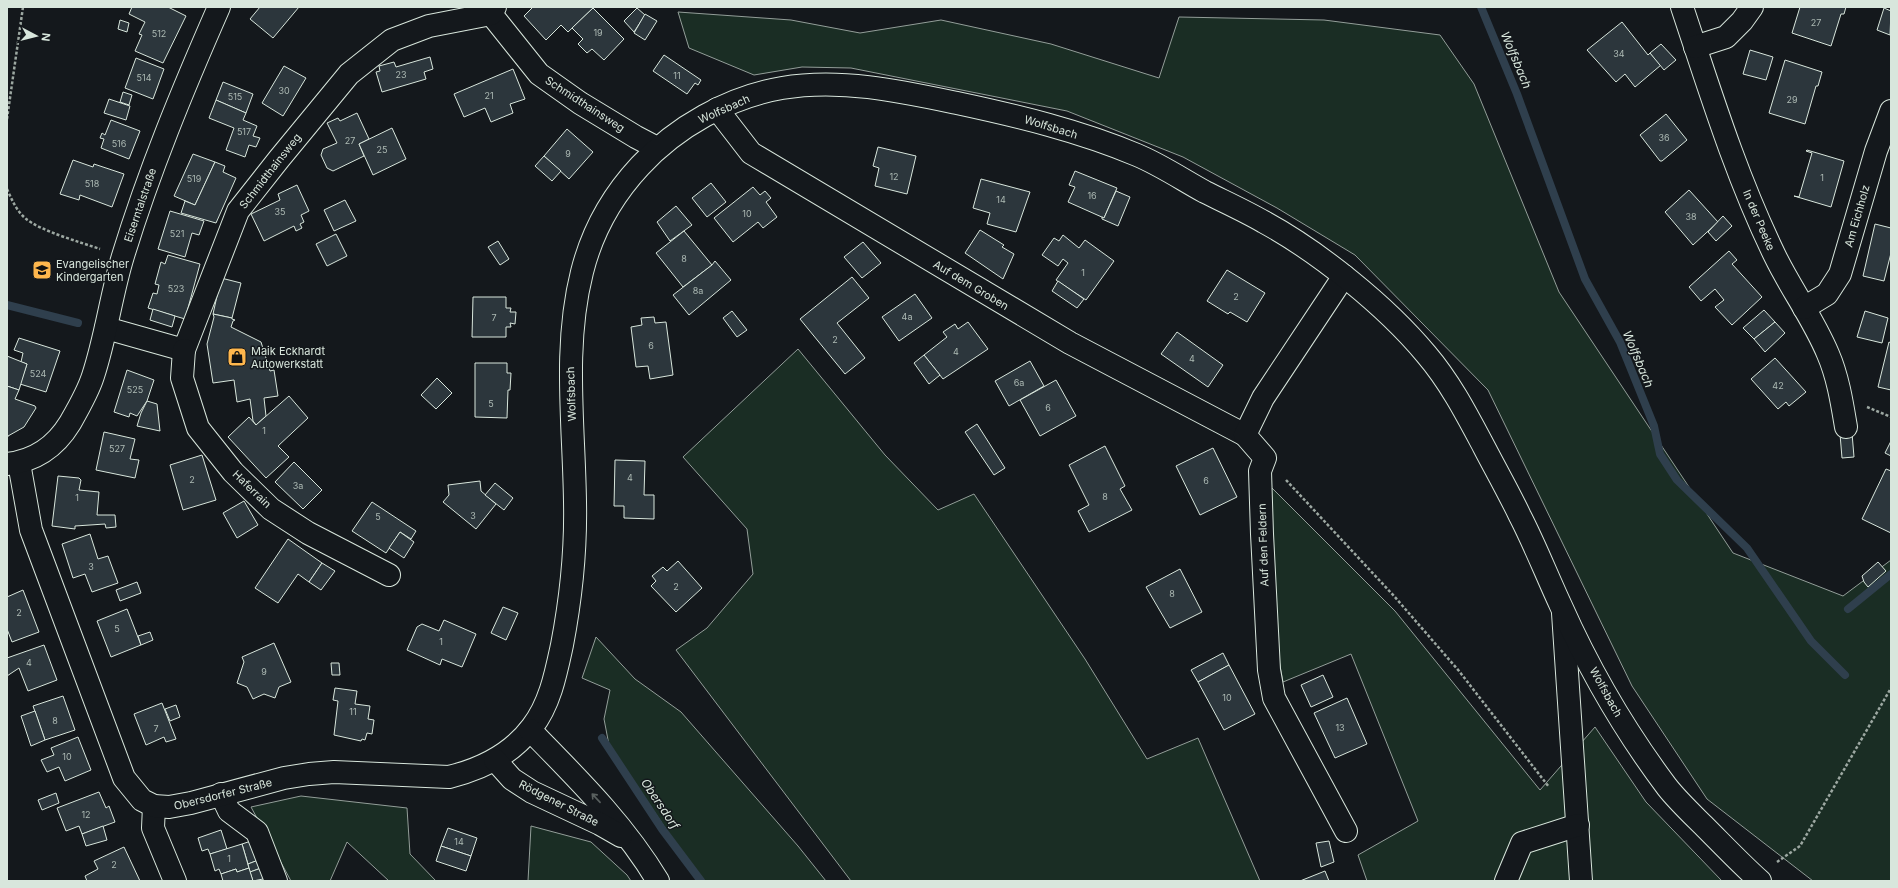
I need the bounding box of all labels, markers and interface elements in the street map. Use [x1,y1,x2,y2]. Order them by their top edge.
north arrow [16,16,56,56]
house number: 27 [1811,17,1821,28]
house number: 19 [593,27,603,38]
house number: 512 [152,28,166,39]
water label: Wolfsbach [1498,29,1535,91]
text: N [38,32,53,42]
house number: 34 [1613,48,1625,59]
house number: 23 [395,69,407,80]
house number: 11 [673,70,681,81]
house number: 514 [137,72,152,83]
street label: Schmidthainsweg [542,73,628,135]
house number: 30 [278,85,290,96]
house number: 21 [484,90,494,101]
house number: 515 [228,91,242,102]
street label: Wolfsbach [696,91,752,127]
house number: 29 [1786,94,1798,105]
street label: Wolfsbach [1023,112,1079,142]
house number: 517 [237,126,251,137]
street label: Schmidthainsweg [236,130,304,212]
house number: 36 [1658,132,1670,143]
house number: 27 [345,135,355,146]
house number: 516 [112,138,127,149]
house number: 25 [377,144,387,155]
house number: 9 [565,148,571,159]
street label: Eiserntalstraße [121,166,159,244]
house number: 12 [889,171,899,182]
house number: 1 [1820,172,1824,183]
house number: 519 [187,173,202,184]
house number: 518 [85,178,100,189]
street label: Am Eichholz [1841,183,1873,249]
street label: In der Peeke [1740,187,1778,253]
house number: 16 [1087,190,1097,201]
house number: 14 [996,194,1006,205]
house number: 35 [274,206,286,217]
house number: 10 [742,208,752,219]
house number: 38 [1685,211,1697,222]
house number: 521 [170,228,184,239]
house number: 8 [681,253,687,264]
place label: Evangelischer Kindergarten [56,257,129,284]
street label: Auf dem Groben [931,257,1011,313]
school or university icon: Evangelischer Kindergarten [31,259,53,281]
house number: 1 [1081,267,1085,278]
house number: 523 [168,283,185,294]
house number: 8a [693,285,703,296]
house number: 2 [1233,291,1239,302]
house number: 4a [902,311,912,322]
house number: 7 [491,312,497,323]
water label: Wolfsbach [1620,328,1657,390]
house number: 2 [832,334,838,345]
house number: 6 [648,340,654,351]
place label: Maik Eckhardt Autowerkstatt [251,344,325,371]
shop icon: Maik Eckhardt Autowerkstatt [226,346,248,368]
house number: 4 [953,346,959,357]
house number: 4 [1189,353,1195,364]
street label: Wolfsbach [563,366,579,422]
house number: 524 [30,368,46,379]
house number: 6a [1014,377,1024,388]
house number: 42 [1772,380,1784,391]
house number: 525 [127,384,143,395]
house number: 5 [488,398,494,409]
house number: 6 [1045,402,1051,413]
house number: 1 [262,425,266,436]
house number: 527 [109,443,125,454]
street label: Haferrain [230,467,274,511]
house number: 4 [627,472,633,483]
house number: 2 [189,474,195,485]
house number: 6 [1203,475,1209,486]
house number: 3a [293,480,303,491]
house number: 8 [1102,491,1108,502]
house number: 1 [75,492,79,503]
street label: Auf den Feldern [1255,503,1271,587]
house number: 3 [470,510,476,521]
house number: 5 [375,511,381,522]
house number: 3 [88,561,94,572]
house number: 2 [673,581,679,592]
house number: 8 [1169,588,1175,599]
house number: 2 [16,607,22,618]
house number: 5 [114,623,120,634]
house number: 1 [439,636,443,647]
house number: 4 [26,657,32,668]
street label: Wolfsbach [1587,665,1625,719]
house number: 9 [261,666,267,677]
house number: 10 [1222,692,1232,703]
house number: 11 [349,706,357,717]
house number: 8 [52,715,58,726]
house number: 13 [1335,722,1345,733]
house number: 7 [153,723,159,734]
house number: 10 [62,751,72,762]
street label: Obersdorfer Straße [172,775,274,813]
water label: Obersdorf [638,775,684,833]
street label: Rödgener Straße [517,777,601,829]
one-way arrow [591,793,601,803]
house number: 12 [81,809,91,820]
house number: 14 [454,836,464,847]
house number: 1 [227,853,231,864]
house number: 2 [111,859,117,870]

